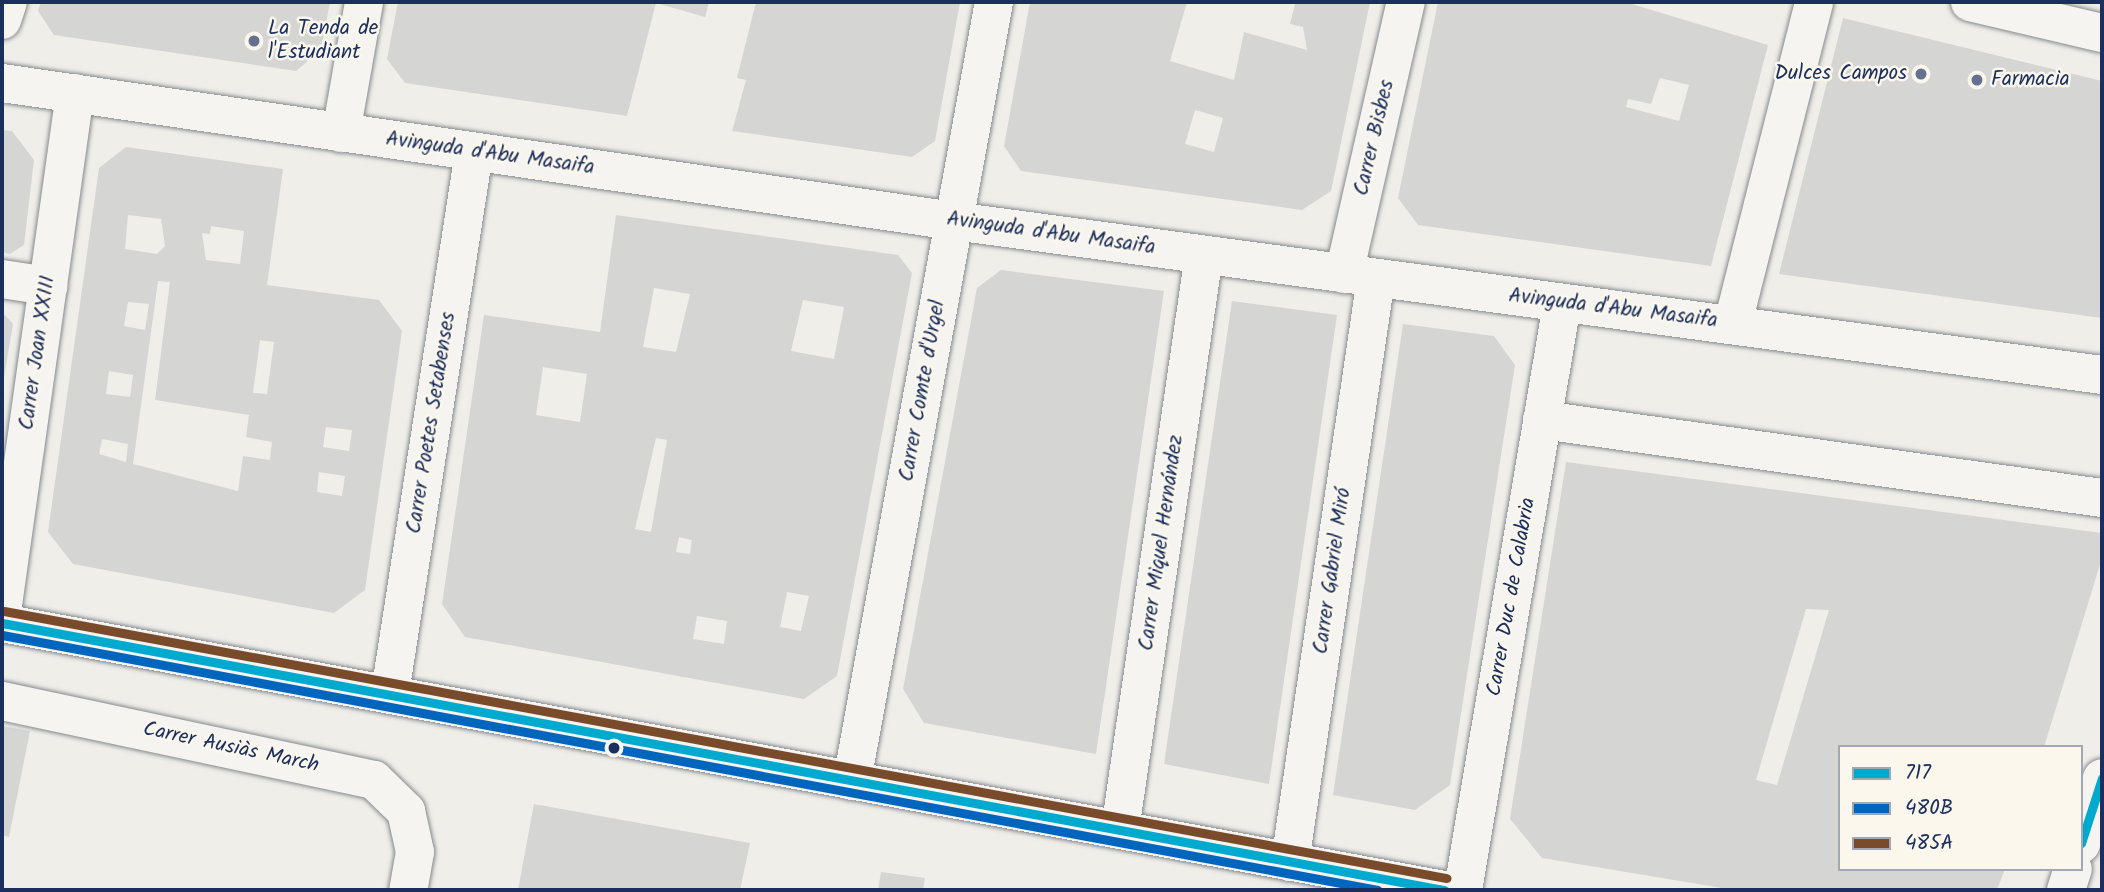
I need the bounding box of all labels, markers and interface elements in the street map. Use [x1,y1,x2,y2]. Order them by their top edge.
place label: La Tenda de l'Estudiant [268,16,378,66]
marker: La Tenda de l'Estudiant [246,33,262,49]
place label: Dulces Campos [1774,61,1907,87]
marker: Dulces Campos [1913,66,1929,82]
place label: Farmacia [1991,67,2070,93]
marker: Farmacia [1969,72,1985,88]
street label: Carrer Bisbes [1349,78,1401,198]
street label: Avinguda d'Abu Masaifa [384,127,596,181]
street label: Avinguda d'Abu Masaifa [945,207,1157,261]
street label: Carrer Joan XXIII [15,274,61,432]
street label: Avinguda d'Abu Masaifa [1507,284,1719,334]
street label: Carrer Comte d'Urgel [895,298,951,484]
street label: Carrer Poetes Setabenses [402,310,462,536]
street label: Carrer Miquel Hernández [1134,433,1190,653]
street label: Carrer Gabriel Miró [1309,486,1357,656]
street label: Carrer Duc de Calabria [1482,496,1542,698]
street label: Carrer Ausiàs March [141,717,321,779]
unlabelled marker [607,741,621,755]
legend [1838,745,2083,871]
text: 717 [1905,757,1931,790]
text: 480B [1905,792,1953,825]
text: 485A [1905,827,1953,860]

